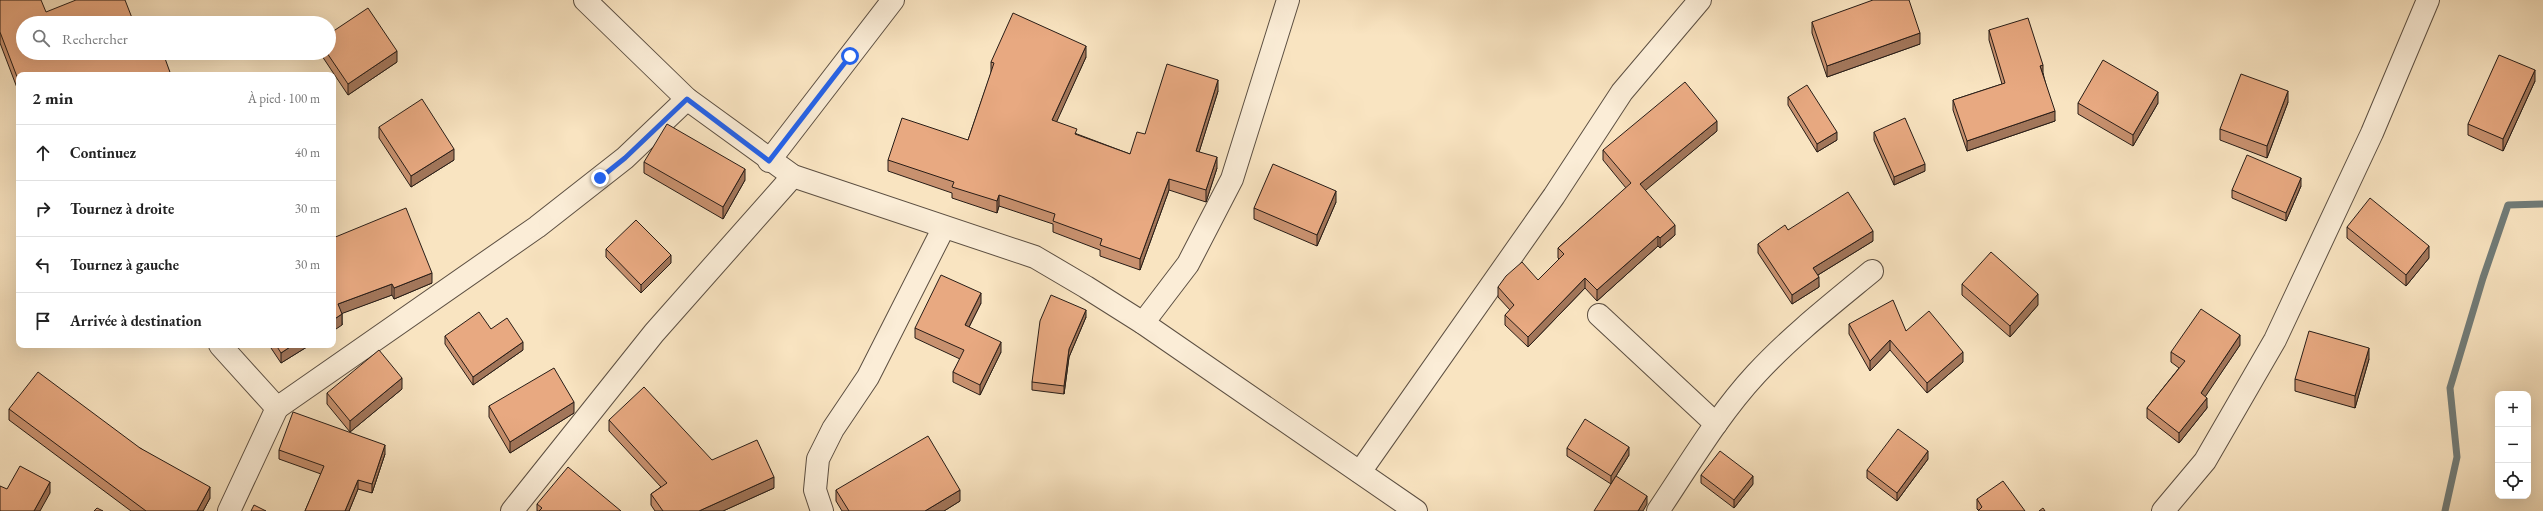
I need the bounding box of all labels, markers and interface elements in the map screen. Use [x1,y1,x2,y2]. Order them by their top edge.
search box [16,16,336,60]
icon: search [30,27,52,49]
text: Rechercher [62,29,128,48]
route start [841,47,859,65]
text: 2 min [32,87,73,109]
text: À pied · 100 m [248,90,320,107]
icon: ahead [32,142,54,164]
text: Continuez [70,143,136,162]
text: 40 m [295,144,320,161]
route end [591,169,609,187]
icon: right [32,198,54,220]
text: Tournez à droite [70,199,174,218]
text: 30 m [295,200,320,217]
icon: left [32,254,54,276]
text: Tournez à gauche [70,255,179,274]
text: 30 m [295,256,320,273]
icon: arrive [32,310,54,332]
text: Arrivée à destination [70,311,202,330]
map controls [2495,391,2531,499]
button: + [2495,391,2531,427]
button: − [2495,427,2531,463]
button: locate [2495,463,2531,499]

